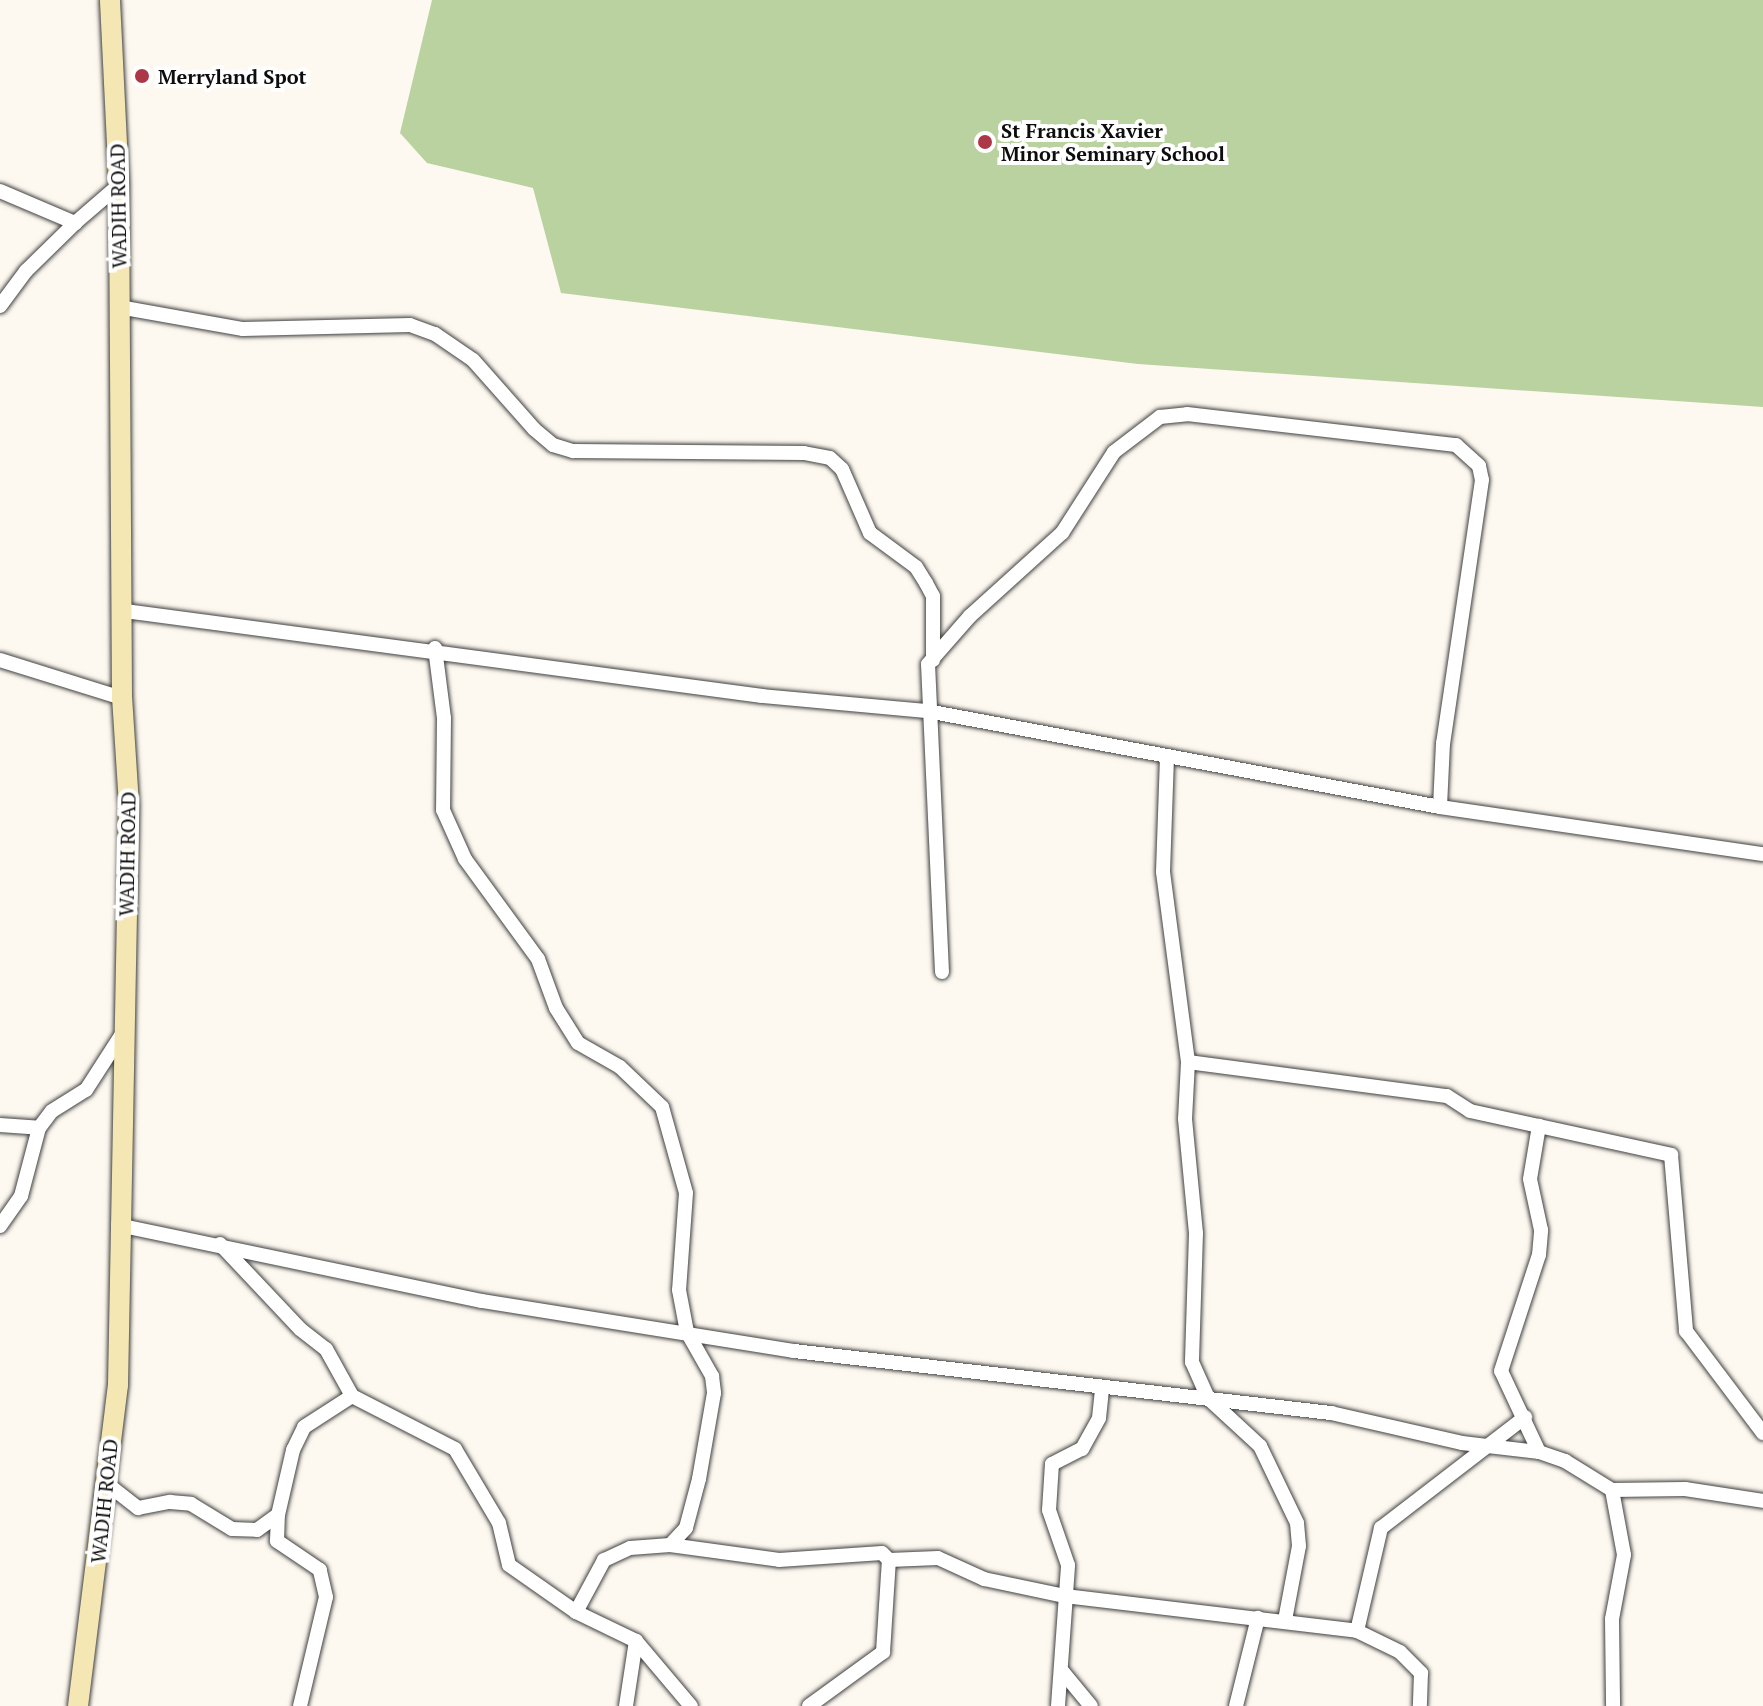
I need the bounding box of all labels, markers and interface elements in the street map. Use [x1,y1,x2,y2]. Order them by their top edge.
place label: Merryland Spot [158,64,306,88]
marker: Merryland Spot [133,67,151,85]
place label: St Francis Xavier Minor Seminary School [1001,118,1225,165]
marker: St Francis Xavier Minor Seminary School [976,133,994,151]
street label: WADIH ROAD [105,143,131,269]
street label: WADIH ROAD [114,791,140,917]
street label: WADIH ROAD [86,1438,122,1564]

